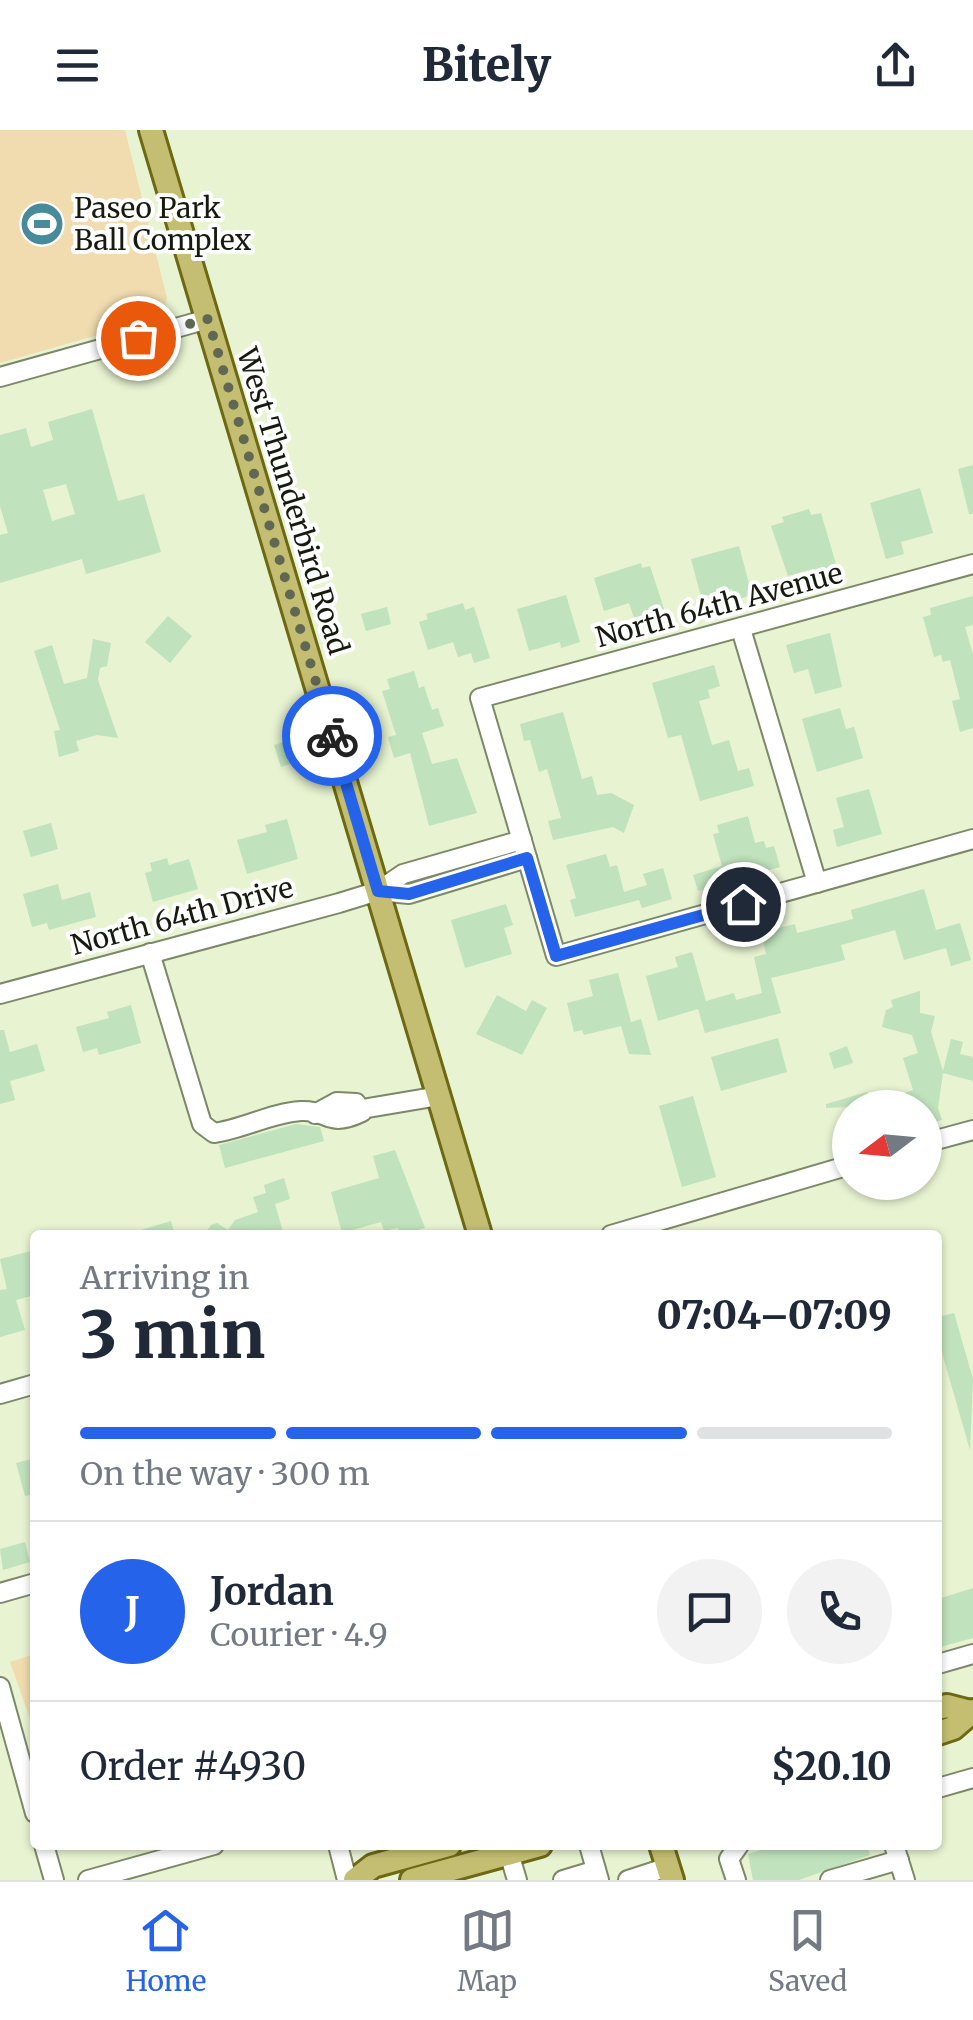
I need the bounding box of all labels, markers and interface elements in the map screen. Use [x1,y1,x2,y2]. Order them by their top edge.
text: Bitely [422,37,551,93]
icon: menu [50,38,105,93]
icon: share [868,38,923,93]
place label: Paseo Park Ball Complex [74,190,251,258]
sports icon: Paseo Park Ball Complex [19,201,65,247]
pin [96,296,181,381]
icon: bag [111,311,166,366]
street label: West Thunderbird Road [229,342,357,659]
street label: North 64th Avenue [592,555,846,655]
courier [282,686,382,786]
icon: bike [305,709,360,764]
pin [701,862,786,947]
street label: North 64th Drive [67,869,297,963]
icon: home [716,877,771,932]
north arrow [832,1090,942,1200]
map controls [832,1090,942,1200]
text: Arriving in [80,1258,249,1298]
text: 07:04–07:09 [656,1292,892,1339]
text: 3 min [80,1294,265,1376]
text: On the way · 300 m [80,1454,370,1494]
button: chat [657,1559,762,1664]
button: phone [787,1559,892,1664]
text: Jordan [210,1568,334,1615]
text: J [125,1588,140,1635]
text: Courier · 4.9 [210,1615,388,1655]
text: Order #4930 [80,1743,306,1790]
text: $20.10 [771,1743,892,1790]
tab: Home [126,1903,206,1999]
tab: Map [457,1903,517,1999]
tab: Saved [768,1903,847,1999]

